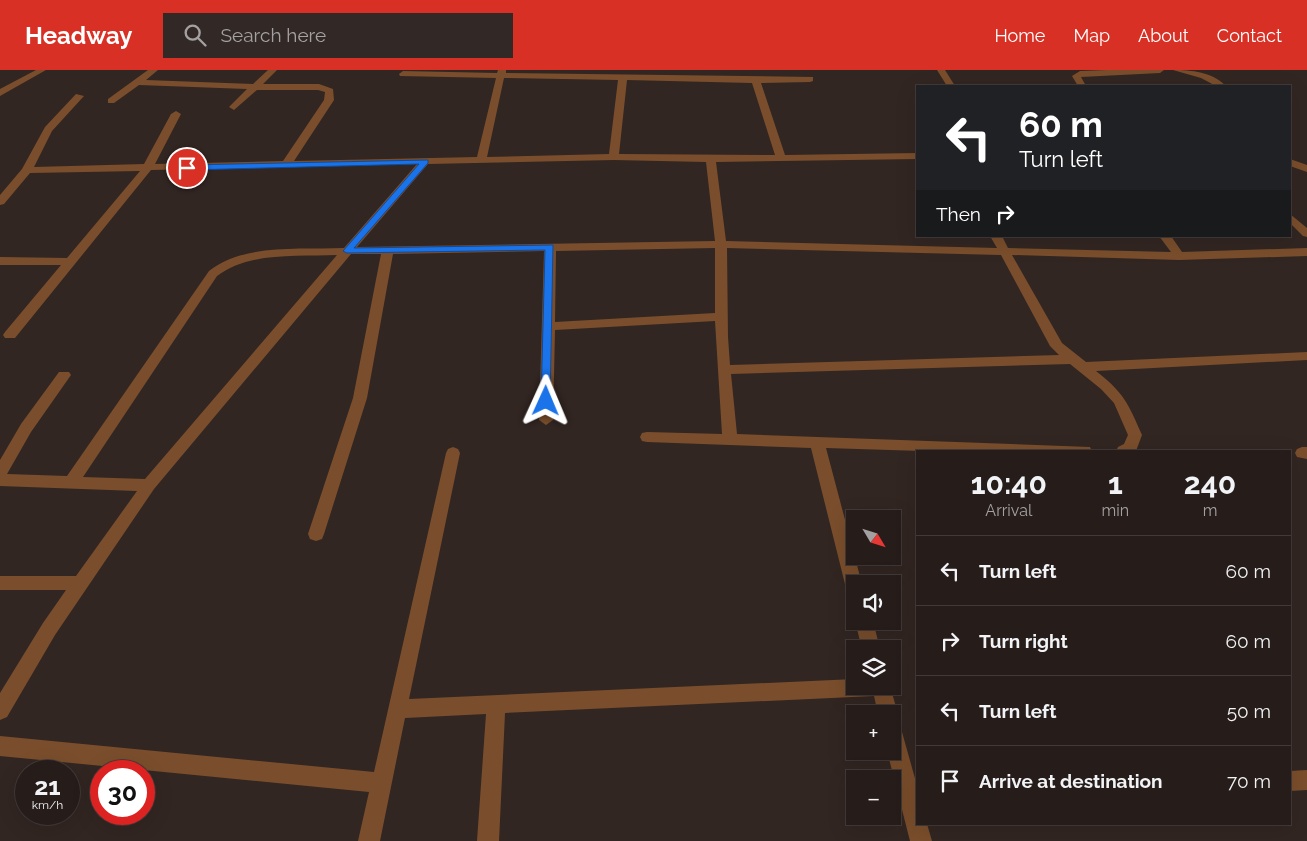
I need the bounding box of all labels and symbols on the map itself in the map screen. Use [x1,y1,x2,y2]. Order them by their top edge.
pin [166,147,208,189]
position arrow [519,374,571,426]
north arrow [846,510,901,565]
speed limit sign: 30 [90,760,155,825]

